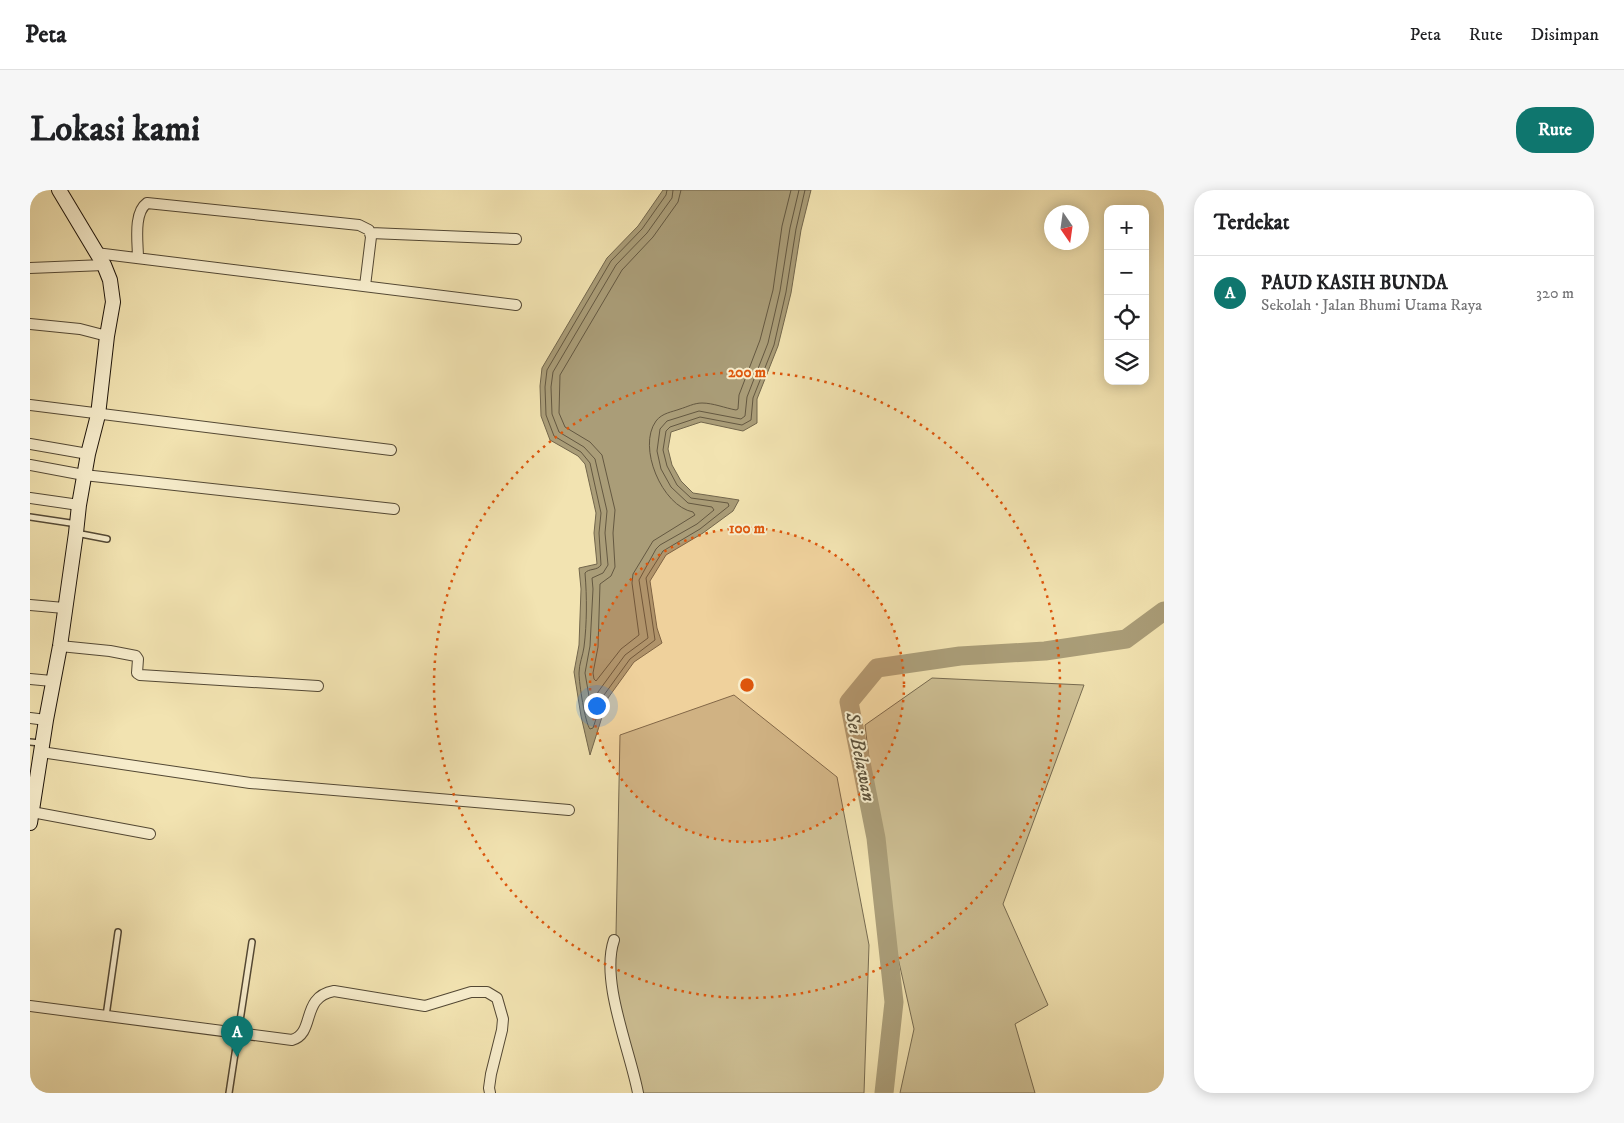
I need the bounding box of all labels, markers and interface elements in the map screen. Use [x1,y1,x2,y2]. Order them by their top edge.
text: Peta [25,20,66,50]
text: Peta [1410,24,1441,46]
text: Rute [1469,24,1503,46]
text: Disimpan [1531,24,1599,46]
button: Rute [1516,107,1594,153]
text: Lokasi kami [30,108,200,152]
north arrow [1044,205,1089,250]
map controls [1104,205,1149,385]
button: + [1104,205,1149,250]
text: Terdekat [1214,210,1289,236]
button: − [1104,250,1149,295]
text: PAUD KASIH BUNDA [1261,272,1448,295]
text: A [1225,283,1235,303]
text: 320 m [1536,283,1574,303]
button: locate [1104,295,1149,340]
text: Sekolah · Jalan Bhumi Utama Raya [1261,295,1482,315]
button: layers [1104,340,1149,385]
text: 200 m [728,363,767,382]
text: 100 m [729,519,766,538]
centre of rings [738,676,756,694]
your location [584,693,610,719]
water label: Sei Belawan [840,709,880,804]
pin: A [221,1016,253,1057]

